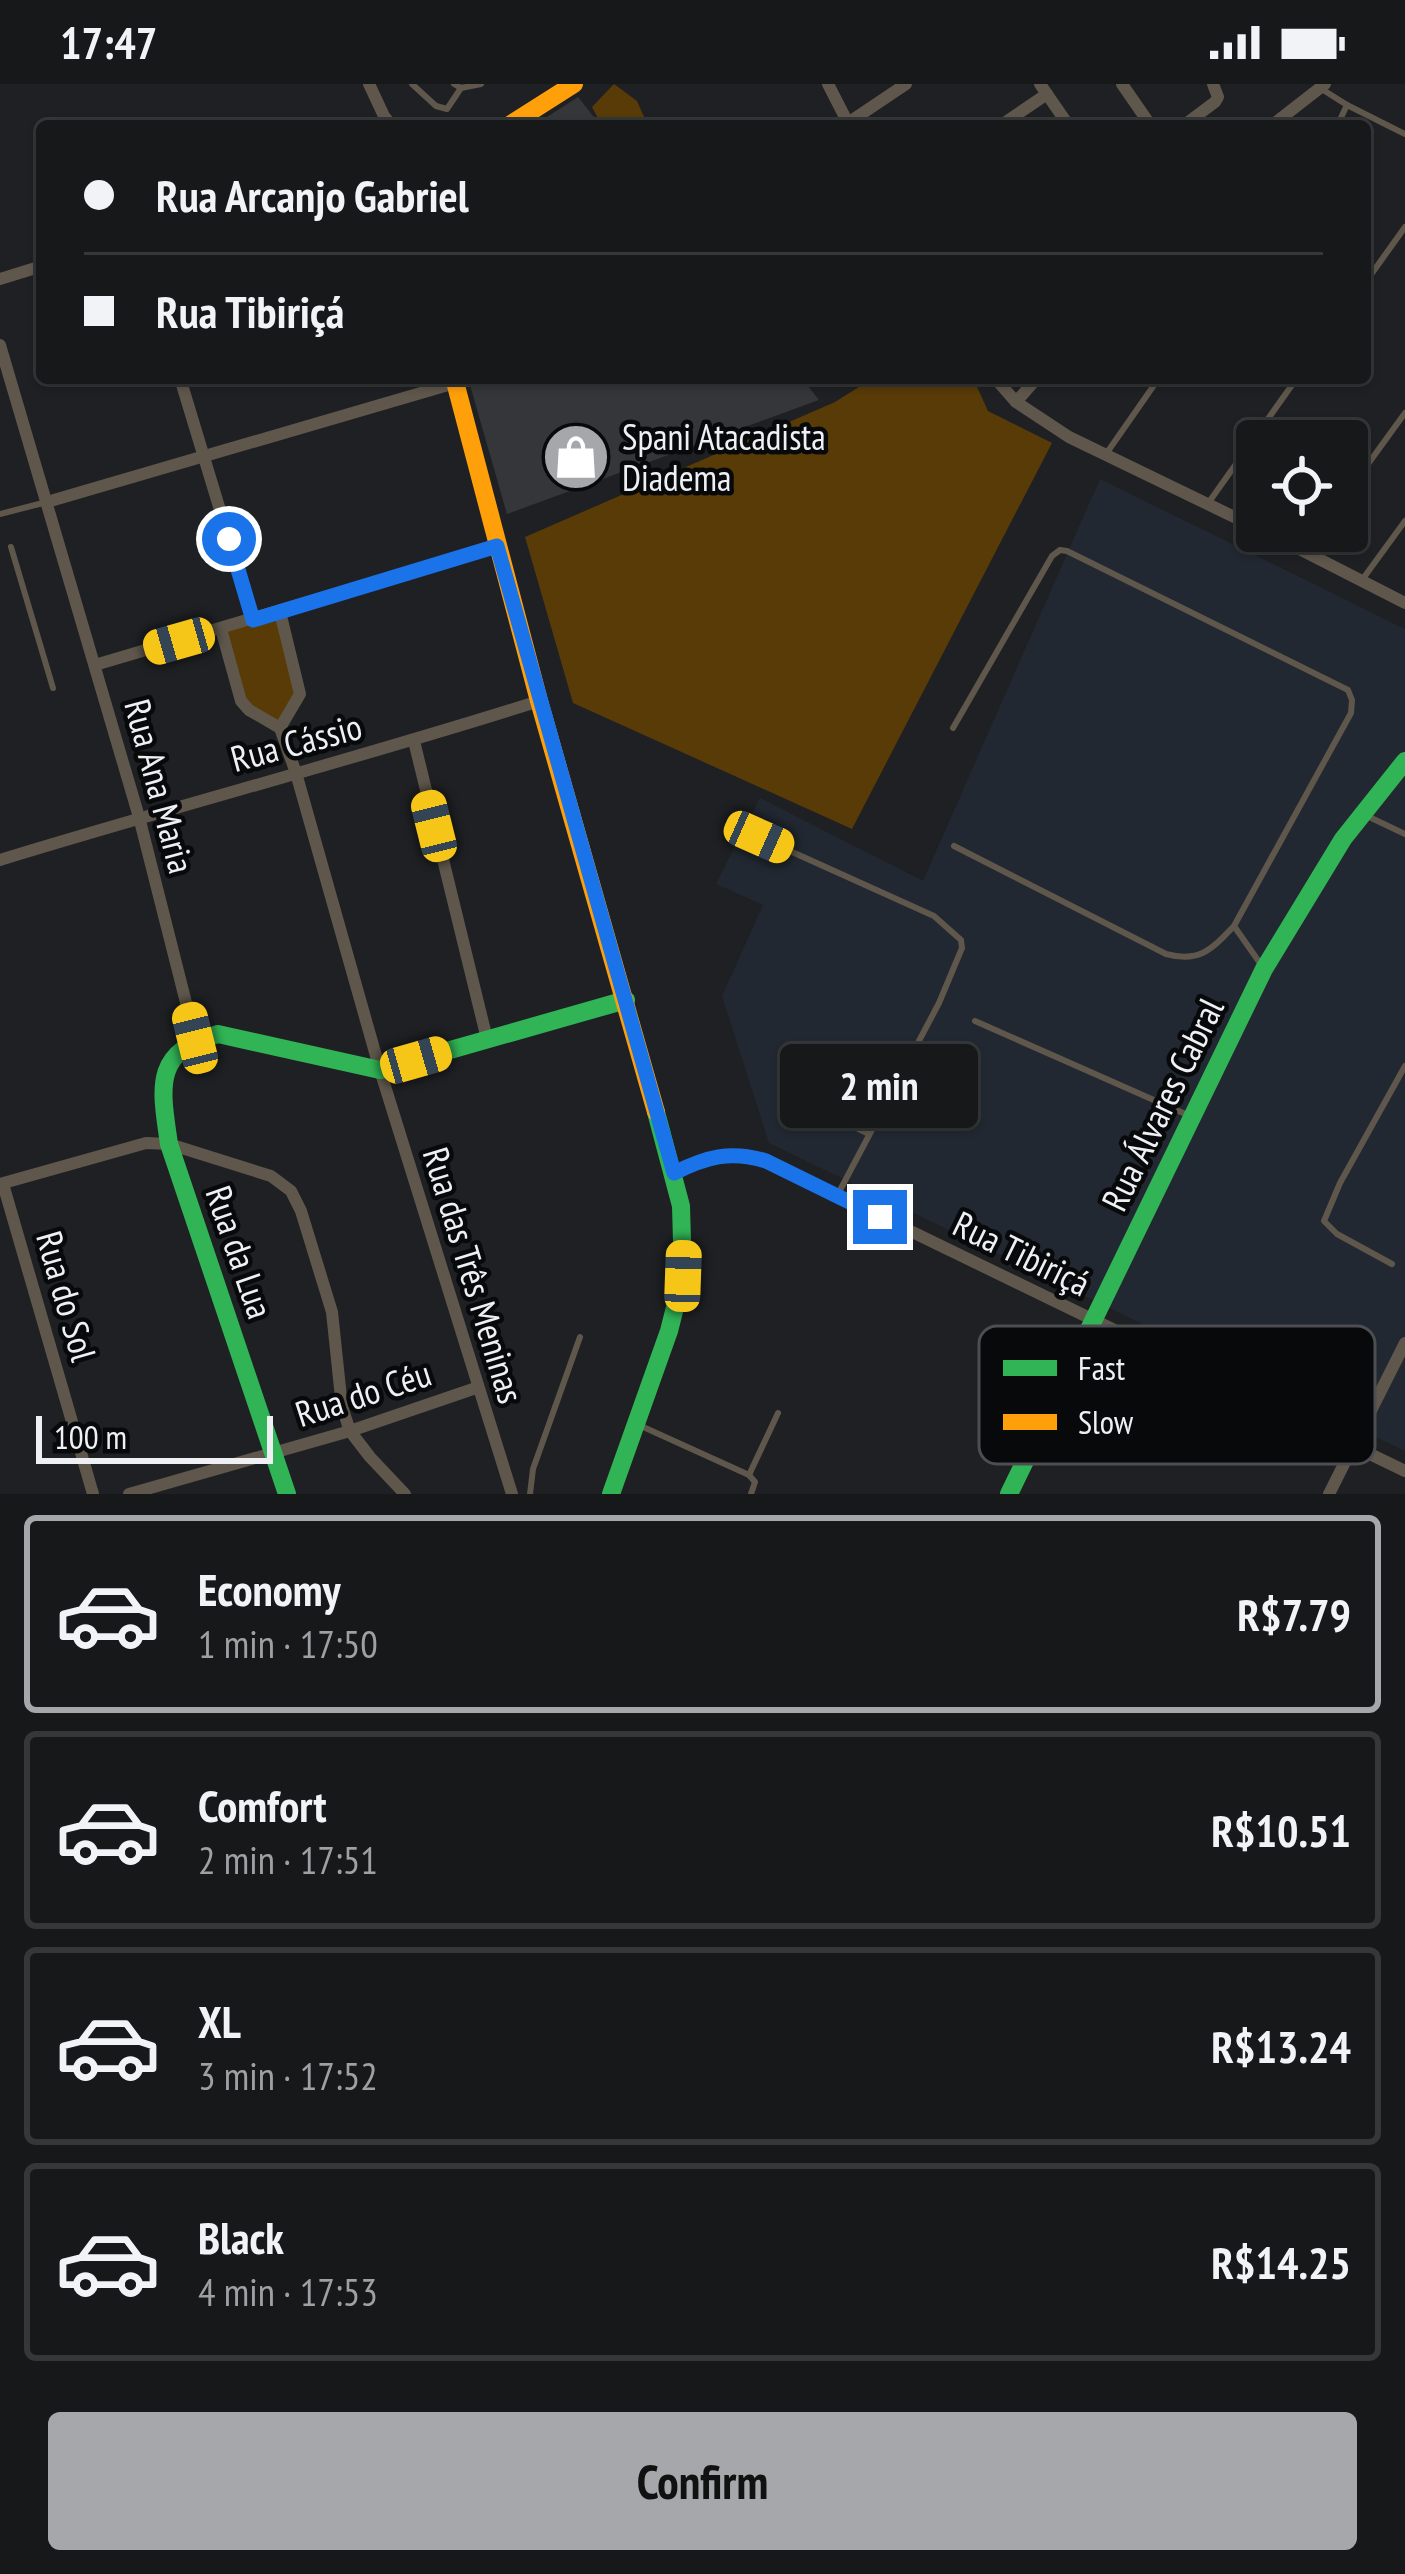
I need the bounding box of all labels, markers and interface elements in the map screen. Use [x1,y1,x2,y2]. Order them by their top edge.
text: 17:47 [60,13,157,71]
text: Rua Arcanjo Gabriel [156,166,469,224]
text: Rua Tibiriçá [156,282,344,340]
place label: Spani Atacadista Diadema [622,413,826,501]
map controls [1236,420,1368,552]
button: locate [1236,420,1368,552]
shop icon: Spani Atacadista Diadema [541,422,611,492]
route start [202,512,256,566]
car [139,614,219,668]
street label: Rua Ana Maria [114,694,206,878]
street label: Rua Cássio [225,702,367,782]
car [408,787,460,865]
car [719,806,799,868]
street label: Rua Álvares Cabral [1090,989,1234,1218]
car [169,999,221,1077]
car [376,1033,456,1087]
callout: 2 min [781,1043,979,1127]
text: 2 min [840,1060,918,1111]
street label: Rua das Três Meninas [413,1141,535,1409]
street label: Rua da Lua [195,1180,285,1324]
route end [853,1190,907,1244]
street label: Rua Tibiriçá [946,1200,1098,1306]
street label: Rua do Sol [26,1226,108,1367]
car [664,1239,702,1313]
legend [979,1326,1375,1464]
text: Fast [1078,1346,1125,1389]
street label: Rua do Céu [289,1349,437,1437]
text: Slow [1078,1400,1134,1443]
scale bar [36,1410,273,1463]
text: 100 m [54,1415,127,1458]
icon: car [54,1560,162,1668]
text: Economy [198,1560,341,1618]
text: R$7.79 [1237,1585,1351,1643]
text: 1 min · 17:50 [198,1618,378,1669]
icon: car [54,1776,162,1884]
text: Comfort [198,1776,327,1834]
text: R$10.51 [1211,1801,1351,1859]
text: 2 min · 17:51 [198,1834,378,1885]
icon: car [54,1992,162,2100]
text: XL [198,1992,241,2050]
text: R$13.24 [1211,2017,1351,2075]
text: 3 min · 17:52 [198,2050,378,2101]
icon: car [54,2208,162,2316]
text: Black [198,2208,284,2266]
text: R$14.25 [1211,2233,1351,2291]
text: 4 min · 17:53 [198,2266,378,2317]
button: Confirm [48,2412,1357,2550]

